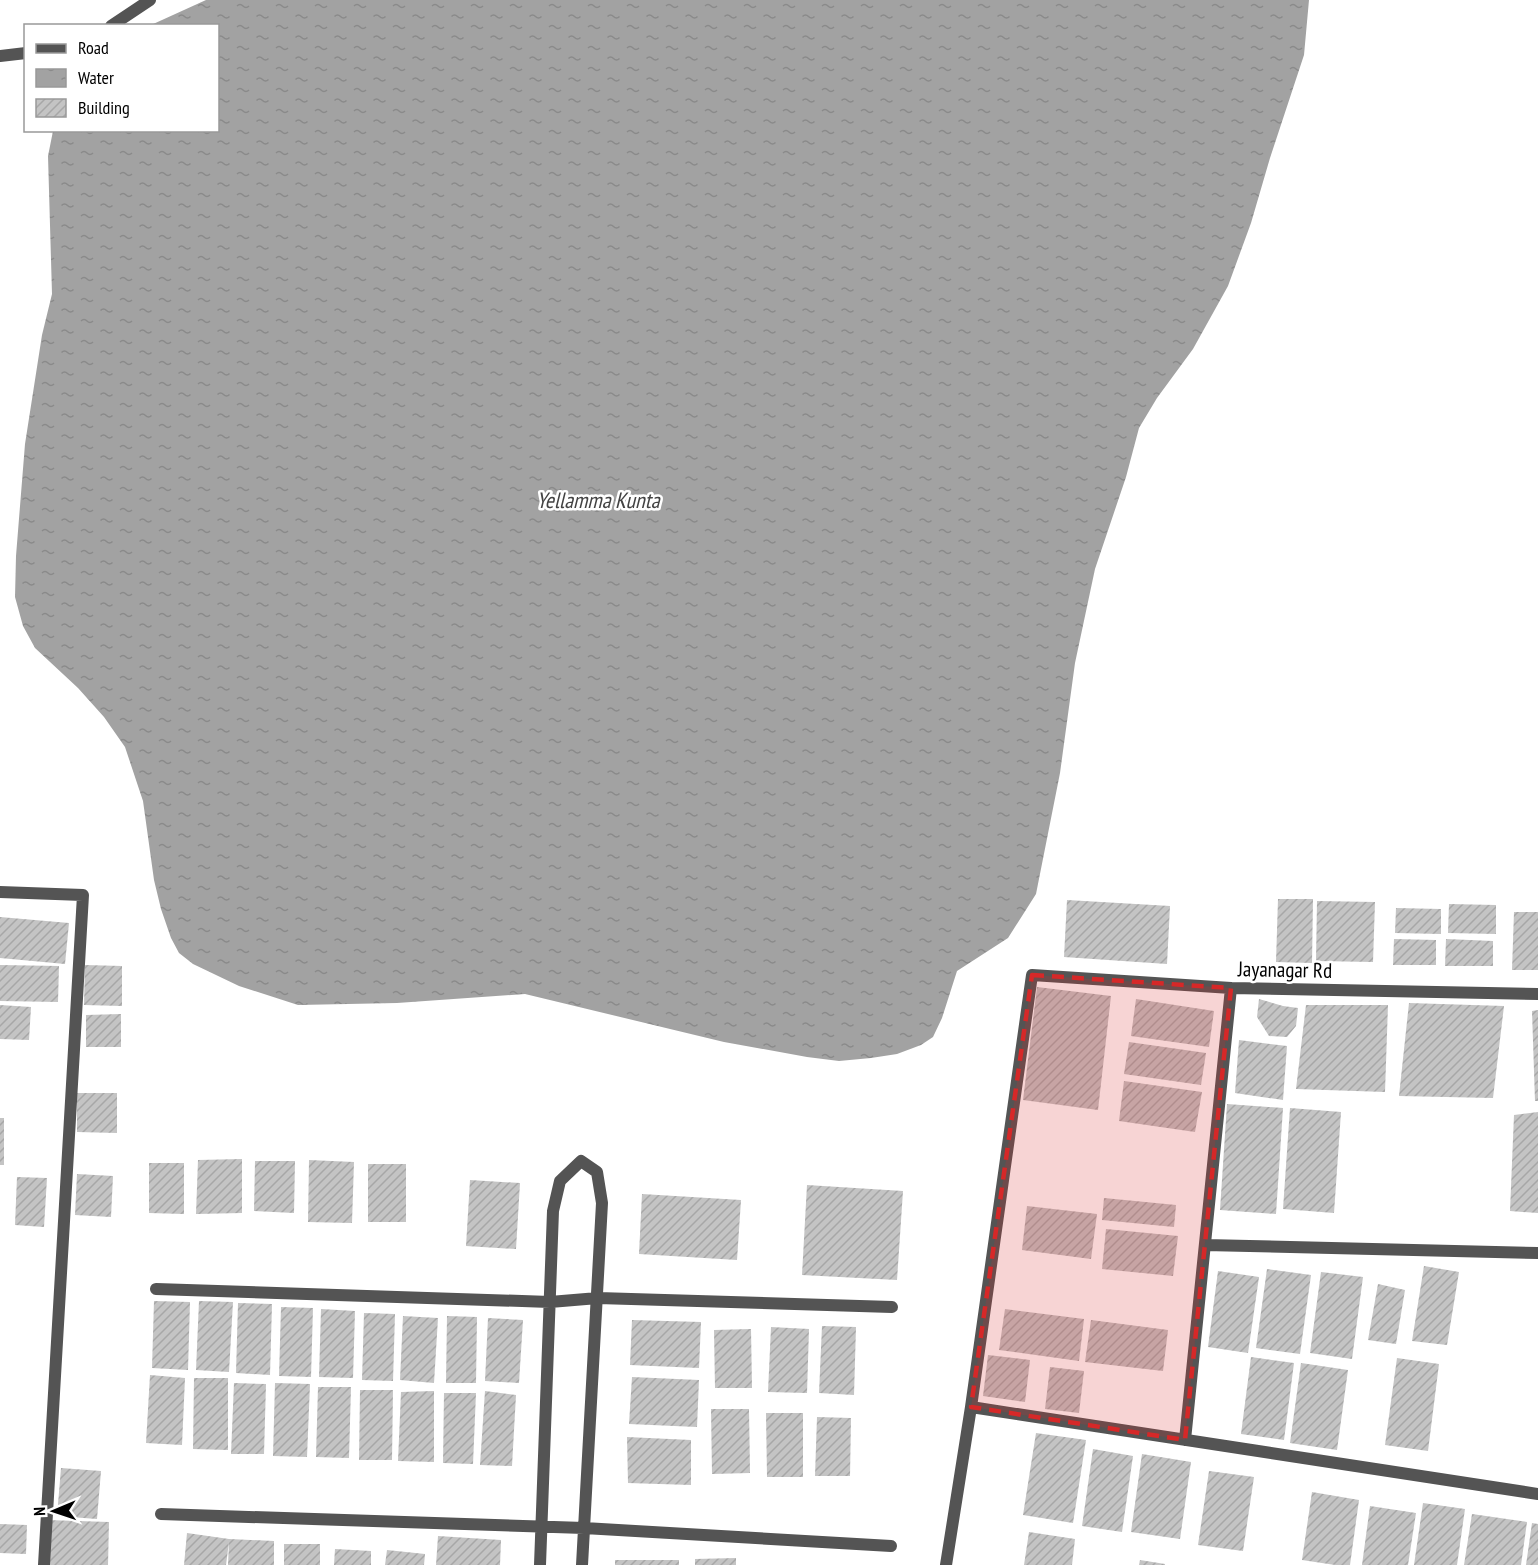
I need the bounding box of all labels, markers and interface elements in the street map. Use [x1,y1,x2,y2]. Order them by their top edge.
legend [24,24,219,132]
text: Road [78,36,109,59]
text: Water [78,66,114,89]
text: Building [78,96,130,119]
water label: Yellamma Kunta [536,486,661,514]
street label: Jayanagar Rd [1237,955,1332,984]
north arrow [24,1481,84,1541]
text: N [29,1507,49,1516]

